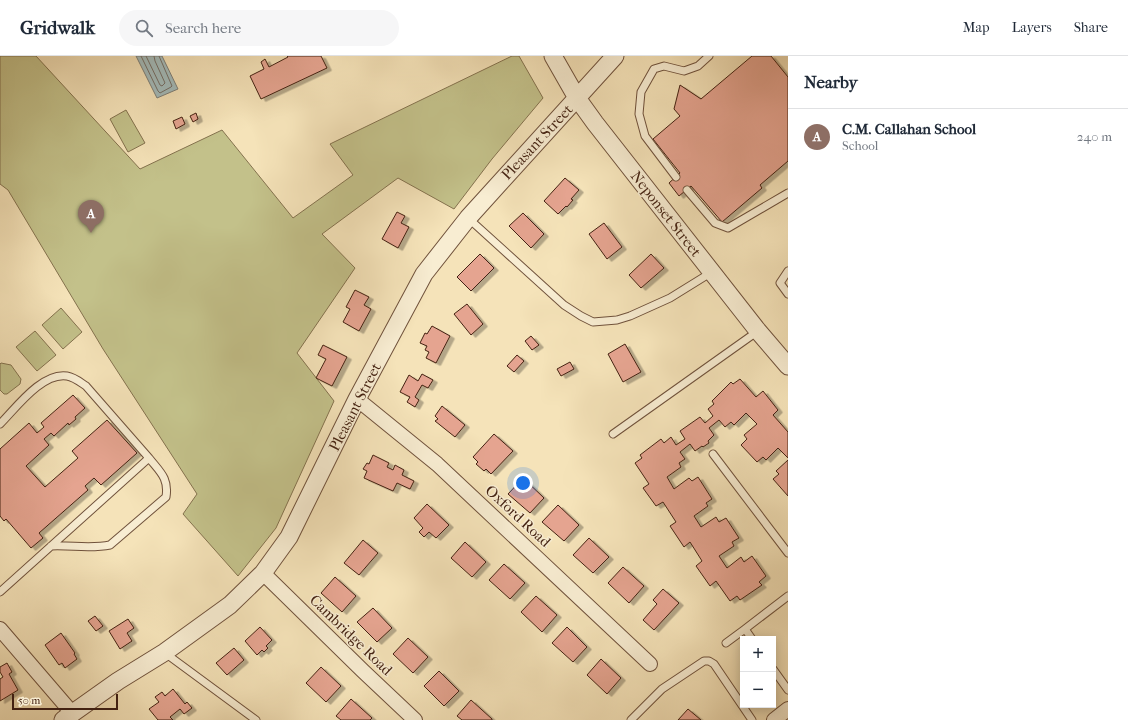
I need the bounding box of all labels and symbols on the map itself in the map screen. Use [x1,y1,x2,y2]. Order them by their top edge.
street label: Pleasant Street [497,100,577,183]
street label: Neponset Street [627,167,705,261]
pin: A [78,200,104,233]
street label: Pleasant Street [325,359,385,454]
your location [513,473,533,493]
street label: Oxford Road [482,481,555,551]
street label: Cambridge Road [306,591,397,680]
scale bar [12,692,118,711]

